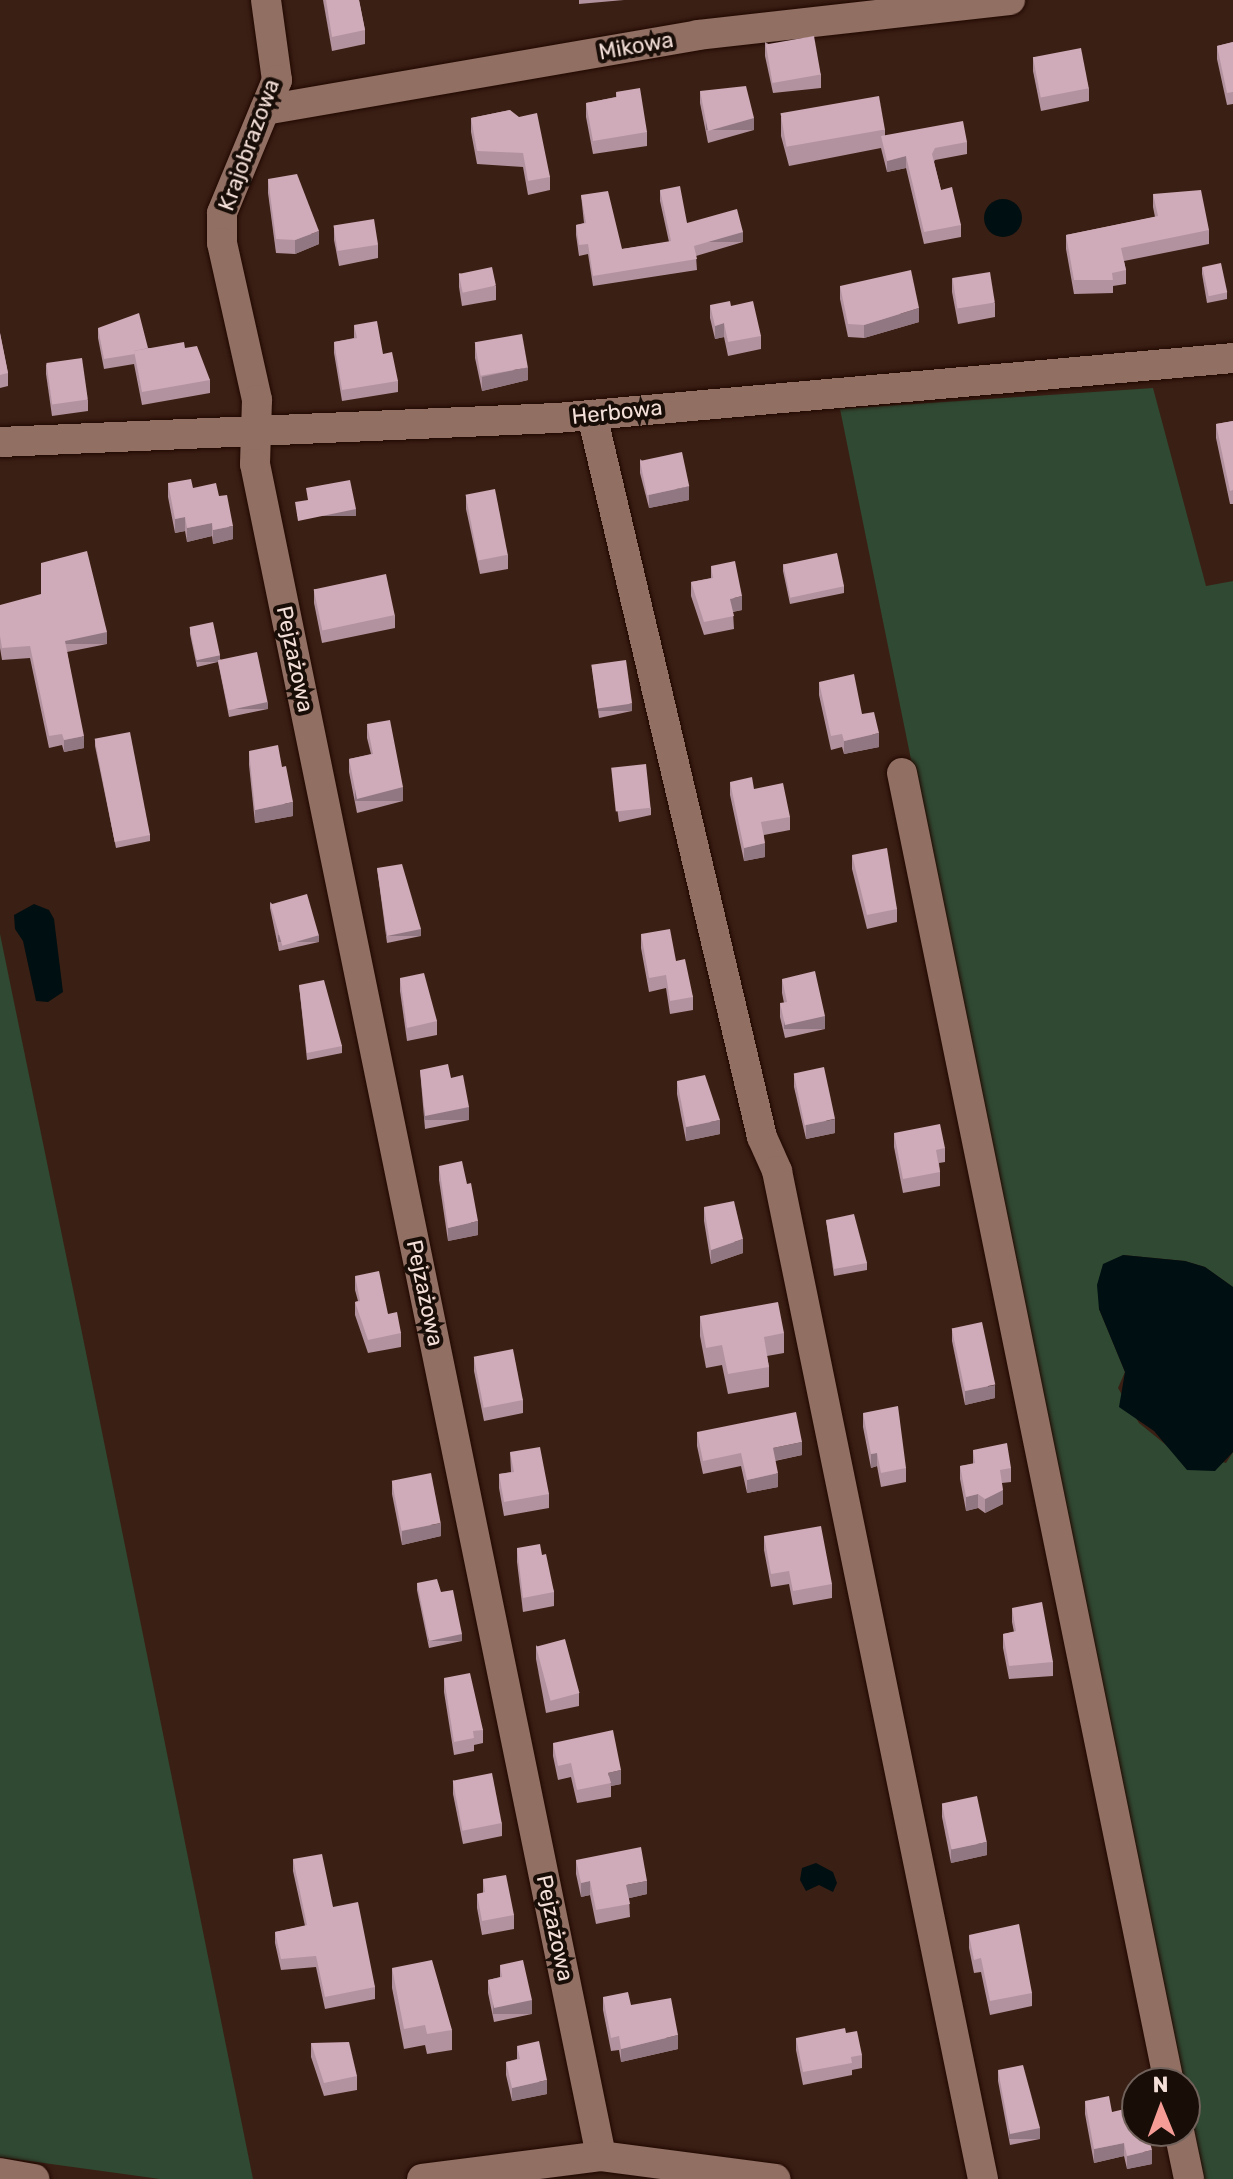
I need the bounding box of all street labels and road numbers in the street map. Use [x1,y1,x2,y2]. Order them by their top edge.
street label: Mikowa [597,26,675,66]
street label: Krajobrazowa [213,76,285,214]
street label: Herbowa [570,394,664,430]
street label: Pejzażowa [271,603,319,715]
street label: Pejzażowa [401,1237,449,1349]
street label: Pejzażowa [531,1872,579,1984]

